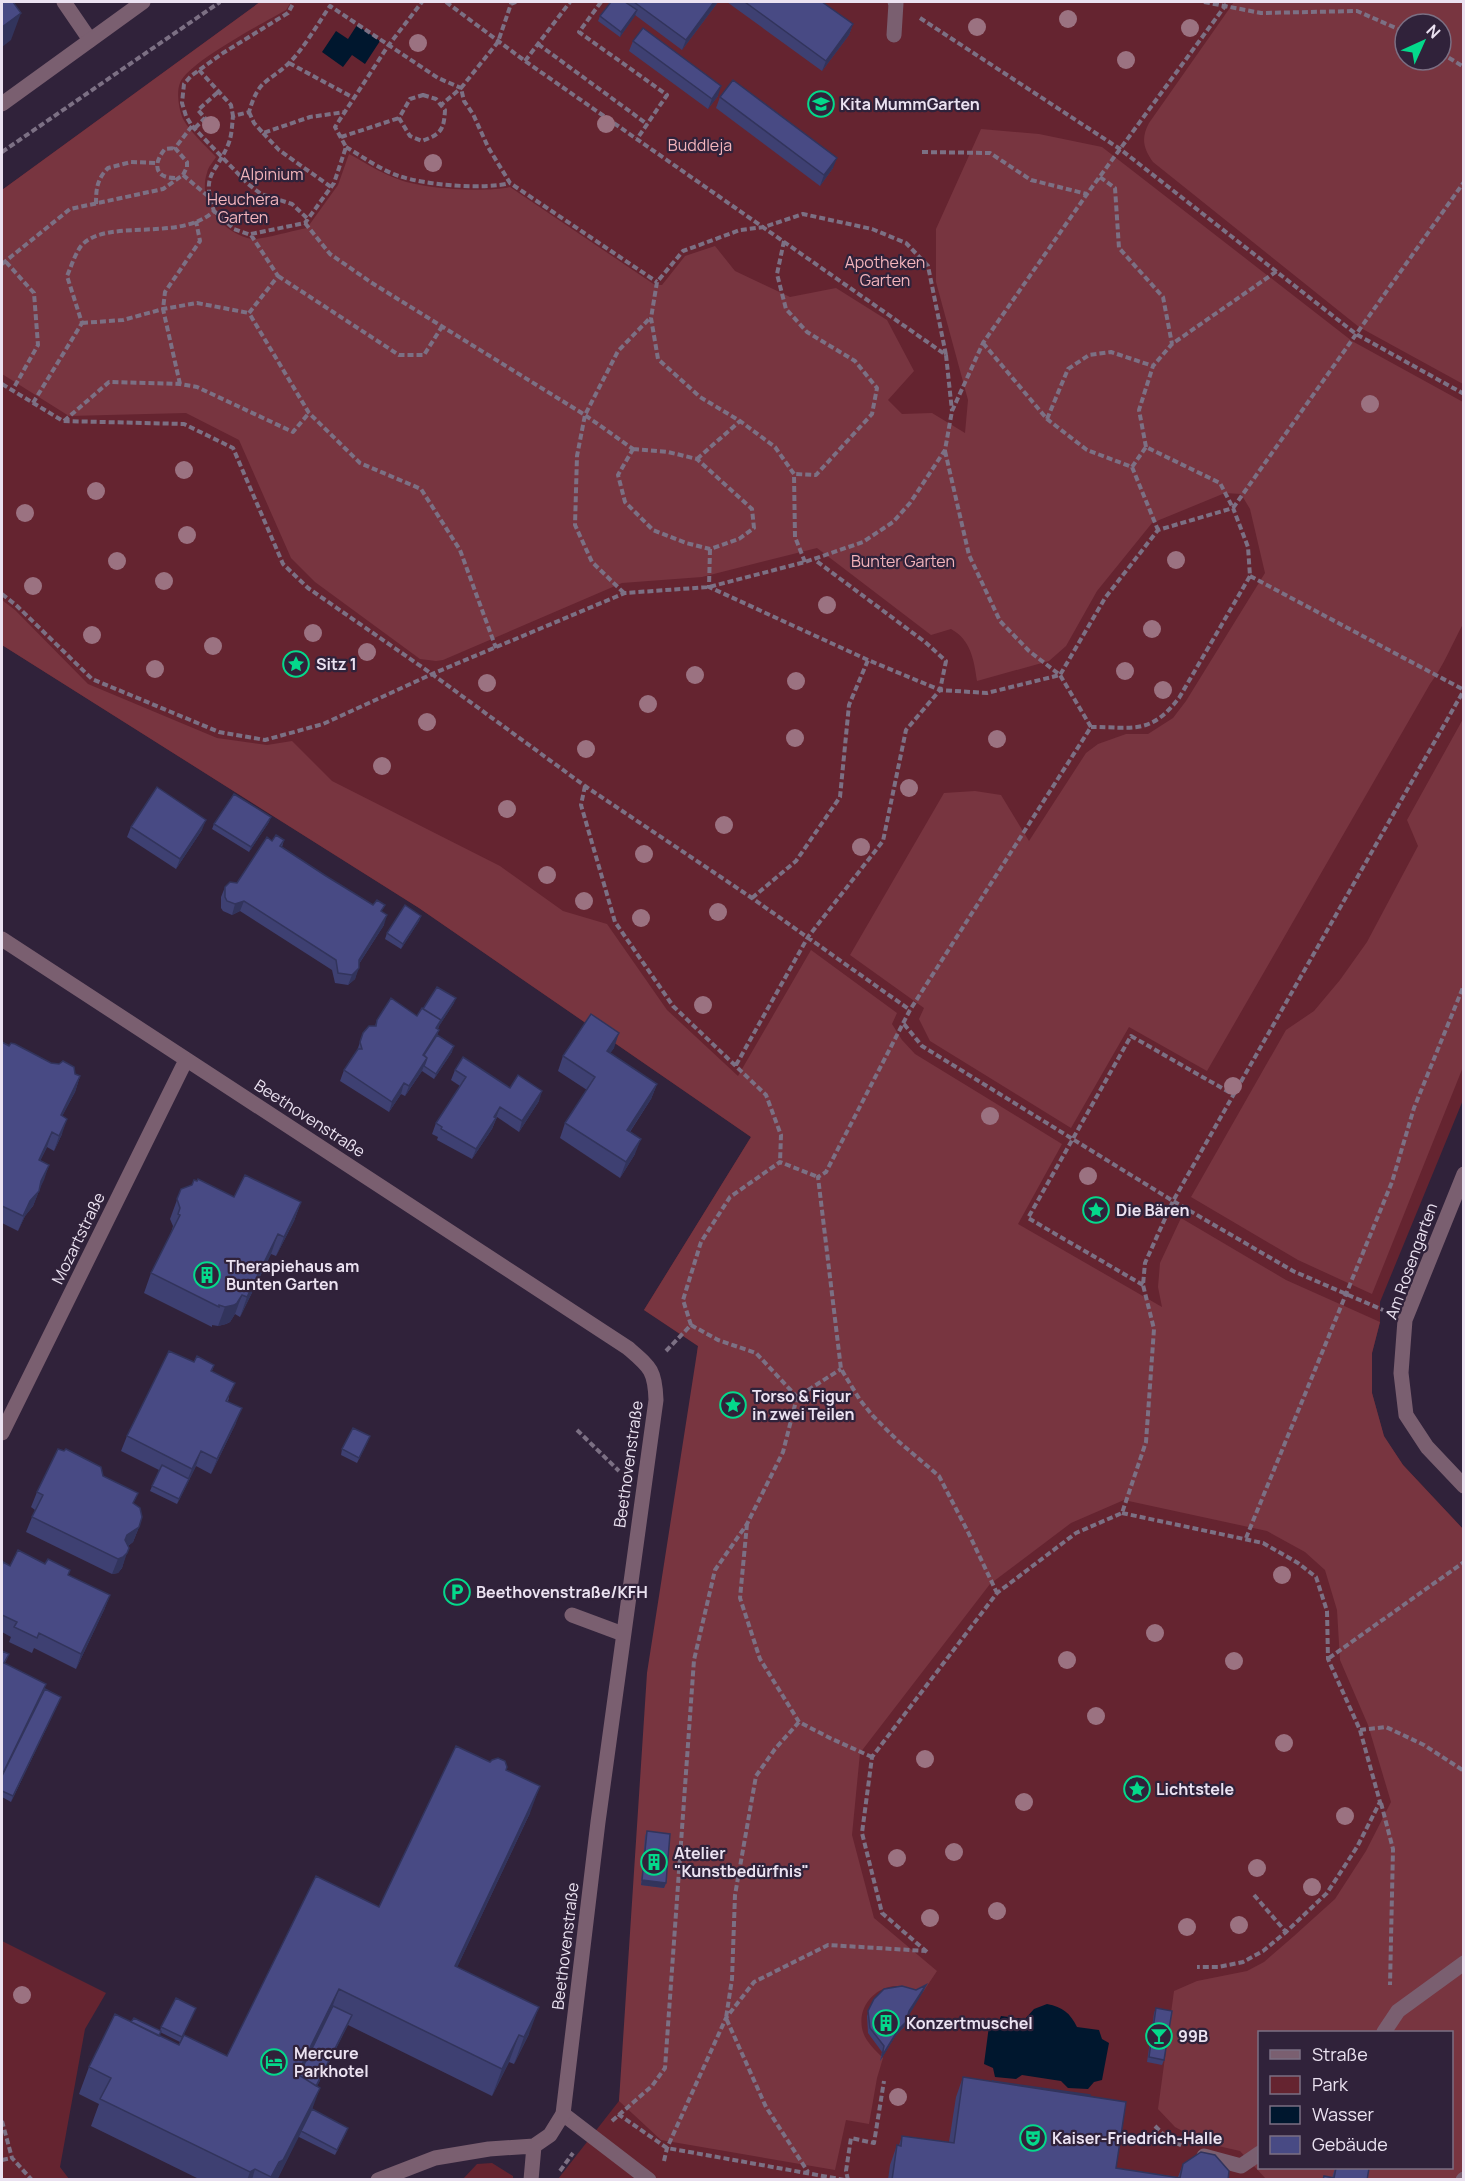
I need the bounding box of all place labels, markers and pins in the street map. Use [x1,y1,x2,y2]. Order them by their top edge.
school or university icon: Kita MummGarten [806,89,836,119]
place label: Kita MummGarten [840,93,980,115]
place icon: Sitz 1 [281,649,311,679]
place label: Sitz 1 [316,653,357,675]
place icon: Die Bären [1081,1195,1111,1225]
place label: Die Bären [1116,1199,1189,1221]
place label: Therapiehaus am Bunten Garten [226,1255,359,1295]
building icon: Therapiehaus am Bunten Garten [192,1260,222,1290]
place label: Torso & Figur in zwei Teilen [752,1385,855,1425]
place icon: Torso & Figur in zwei Teilen [718,1390,748,1420]
parking icon: Beethovenstraße/KFH [442,1577,472,1607]
place label: Beethovenstraße/KFH [476,1581,648,1603]
place icon: Lichtstele [1122,1774,1152,1804]
place label: Lichtstele [1156,1778,1234,1800]
place label: Atelier "Kunstbedürfnis" [674,1842,809,1882]
building icon: Atelier "Kunstbedürfnis" [639,1847,669,1877]
building icon: Konzertmuschel [871,2008,901,2038]
place label: Konzertmuschel [906,2012,1033,2034]
bar icon: 99B [1144,2021,1174,2051]
place label: 99B [1178,2025,1208,2047]
place label: Mercure Parkhotel [294,2042,369,2082]
hotel icon: Mercure Parkhotel [259,2047,289,2077]
theatre icon: Kaiser-Friedrich-Halle [1018,2123,1048,2153]
place label: Kaiser-Friedrich-Halle [1052,2127,1223,2149]

